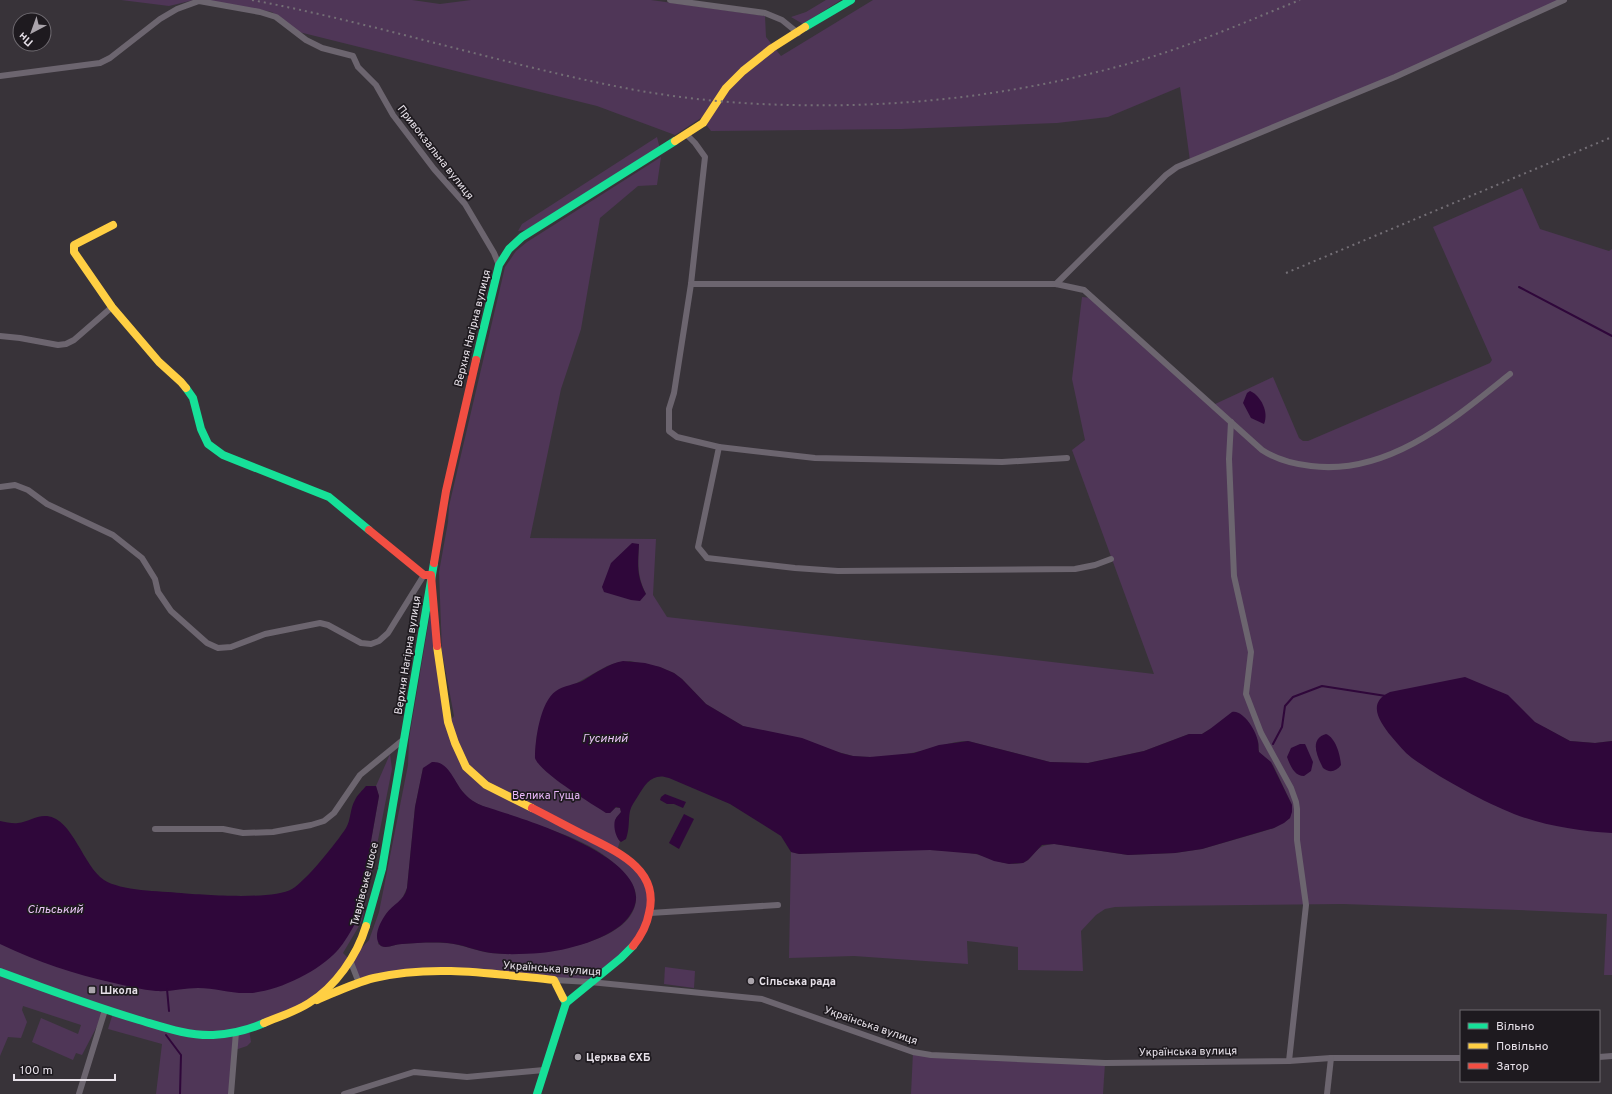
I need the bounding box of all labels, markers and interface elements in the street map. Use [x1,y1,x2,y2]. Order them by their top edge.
north arrow [12,12,52,52]
text: Пн [16,29,36,49]
street label: Привокзальна вулиця [394,103,476,203]
street label: Верхня Нагірна вулиця [452,268,494,388]
street label: Верхня Нагірна вулиця [392,595,424,716]
water label: Гусиний [582,731,629,747]
park label: Велика Гуща [512,789,580,803]
street label: Тиврівське шосе [348,841,382,928]
water label: Сільський [27,902,84,918]
street label: Українська вулиця [502,959,602,979]
place label: Сільська рада [759,975,836,989]
marker: Сільська рада [746,976,756,986]
place label: Школа [100,984,138,998]
marker: Школа [87,985,97,995]
street label: Українська вулиця [822,1003,919,1049]
legend [1460,1010,1600,1082]
text: Вільно [1496,1019,1535,1035]
text: Повільно [1496,1039,1549,1055]
street label: Українська вулиця [1139,1044,1237,1060]
place label: Церква ЄХБ [586,1051,651,1065]
marker: Церква ЄХБ [573,1052,583,1062]
scale bar [14,1056,115,1082]
text: Затор [1496,1059,1529,1075]
text: 100 m [20,1063,53,1079]

